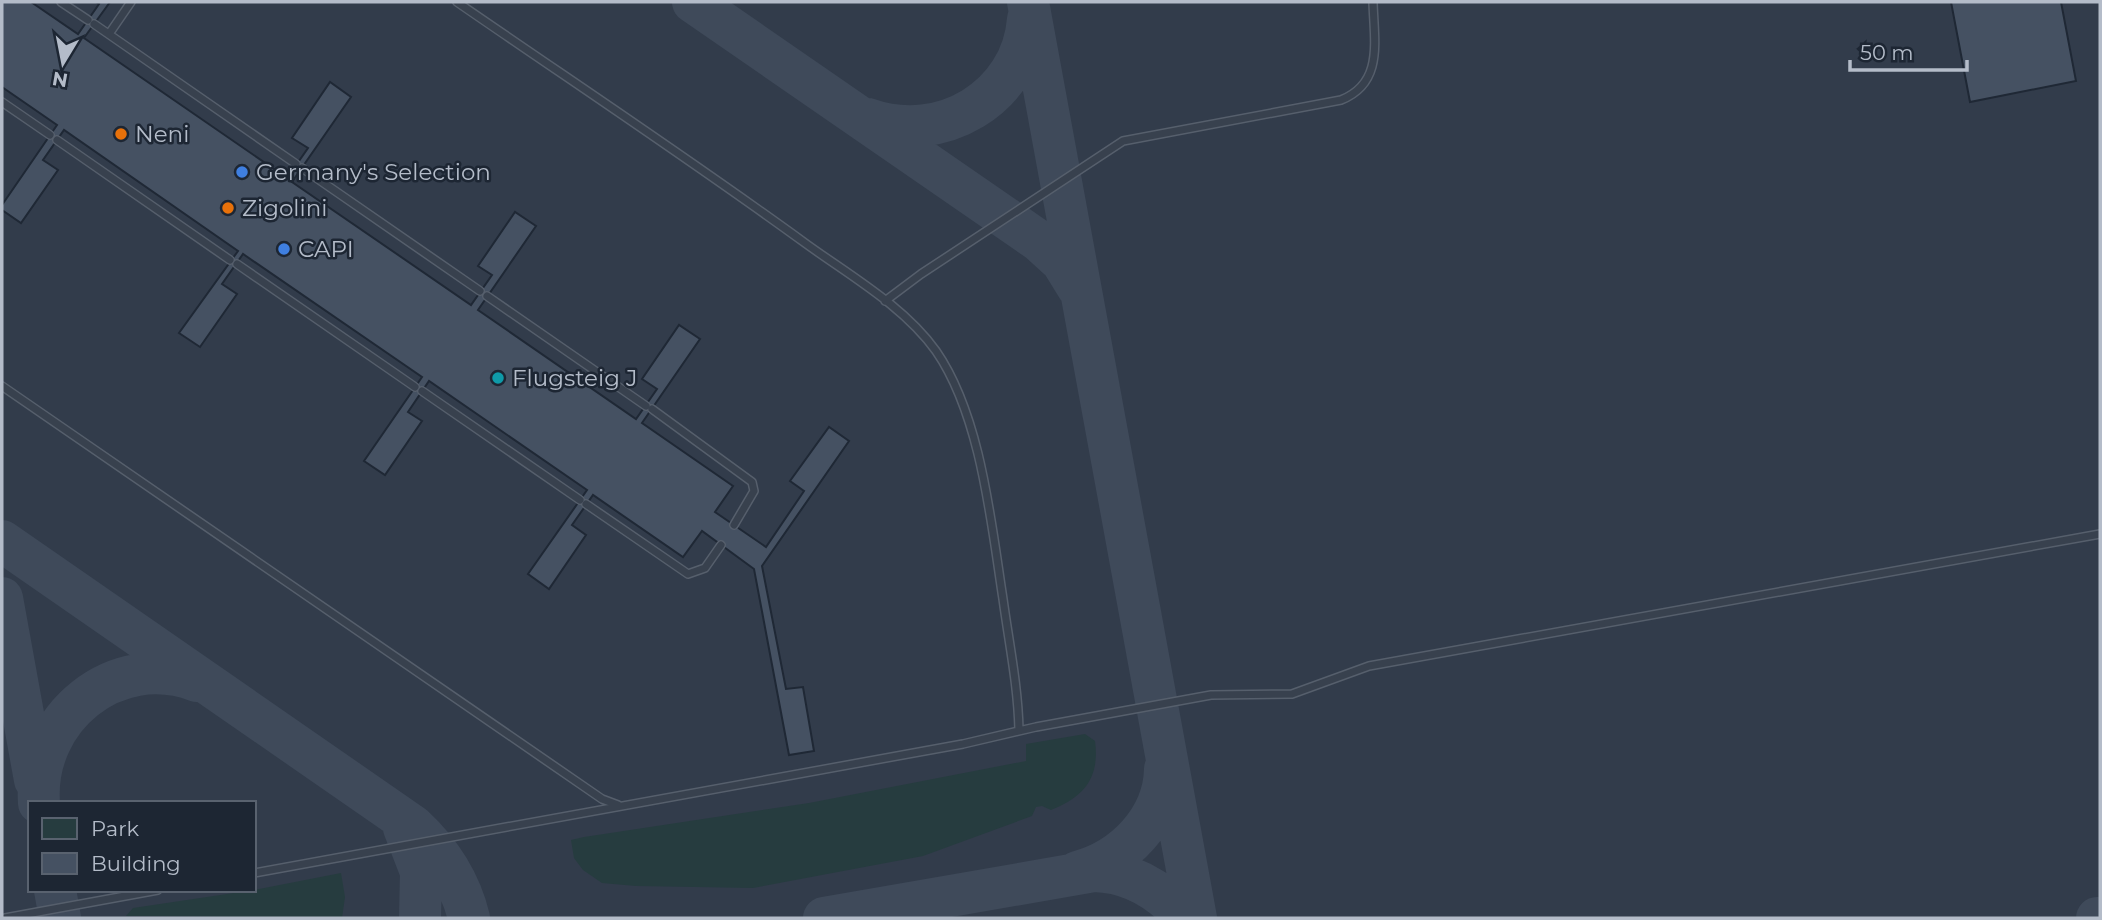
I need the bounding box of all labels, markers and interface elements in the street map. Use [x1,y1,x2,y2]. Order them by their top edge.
north arrow [28,28,98,98]
scale bar [1850,28,1967,72]
text: 50 m [1860,40,1914,65]
text: N [51,67,70,92]
place label: Neni [135,120,189,148]
marker: Neni [113,126,129,142]
place label: Germany's Selection [256,158,491,186]
marker: Germany's Selection [234,164,250,180]
place label: Zigolini [242,194,327,222]
marker: Zigolini [220,200,236,216]
place label: CAPI [298,235,354,263]
marker: CAPI [276,241,292,257]
place label: Flugsteig J [512,364,637,392]
marker: Flugsteig J [490,370,506,386]
legend [28,801,256,892]
text: Park [91,816,139,841]
text: Building [91,851,181,876]

